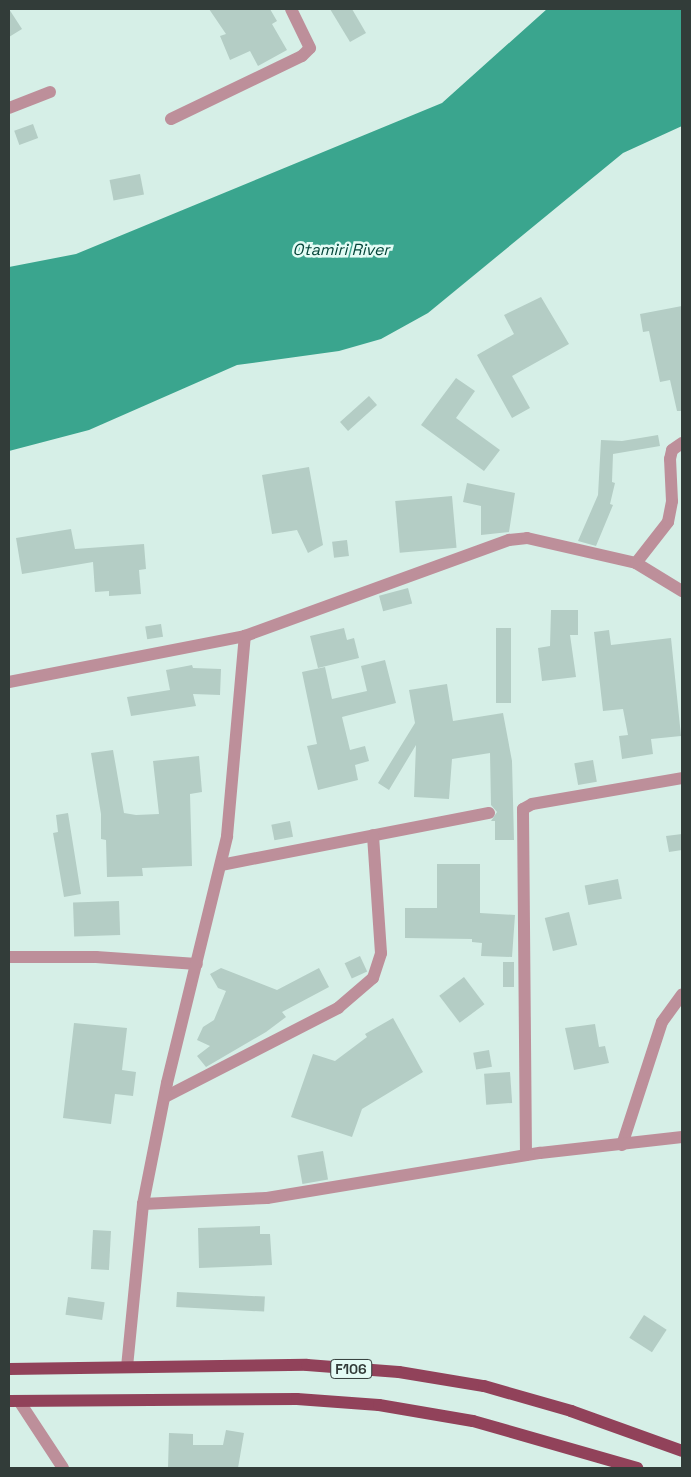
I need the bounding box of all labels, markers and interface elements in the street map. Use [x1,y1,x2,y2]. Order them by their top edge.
water label: Otamiri River [293,240,389,260]
road number: F106 [330,1358,372,1380]

